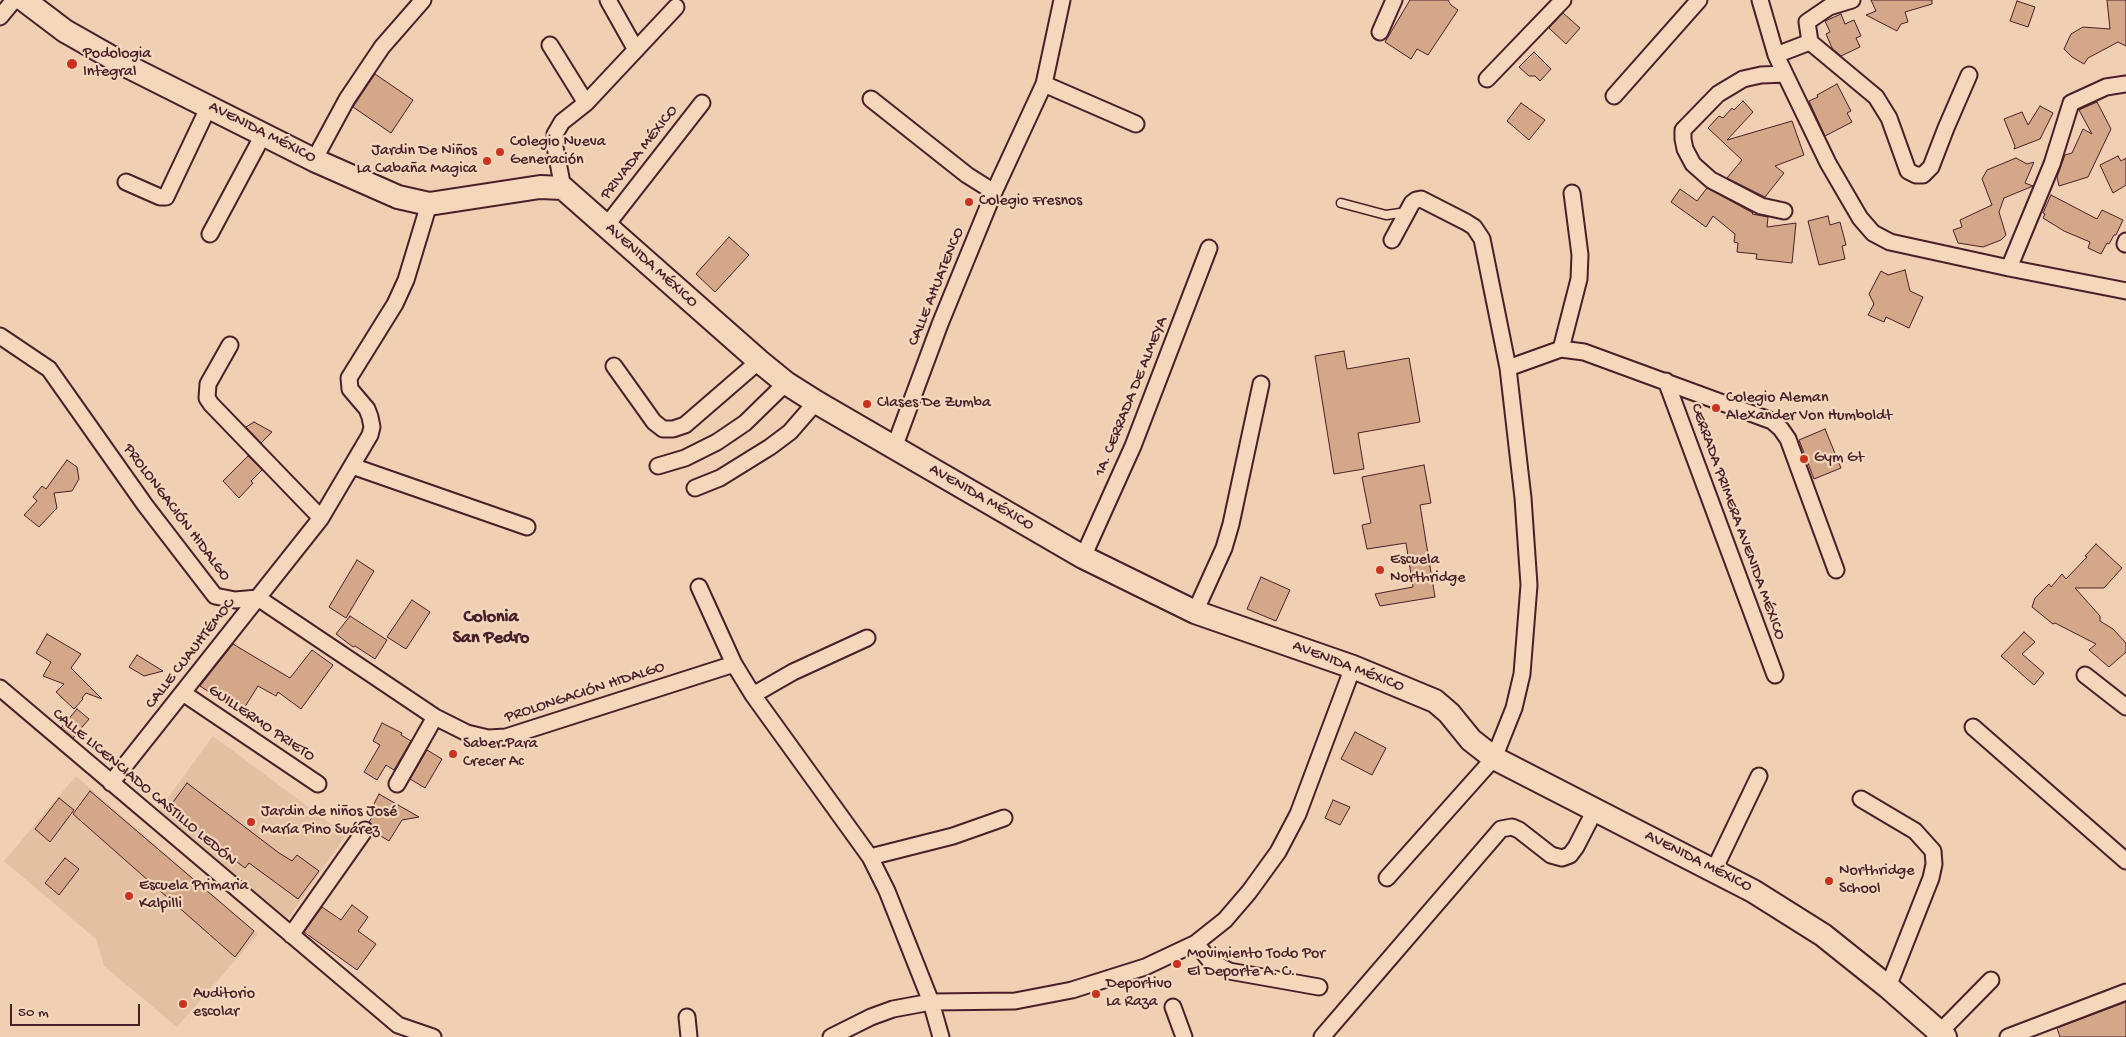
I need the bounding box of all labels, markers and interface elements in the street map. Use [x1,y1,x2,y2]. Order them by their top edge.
place label: Podologia Integral [83,45,151,83]
marker: Podologia Integral [65,57,79,71]
street label: AVENIDA MÉXICO [205,98,319,168]
street label: PRIVADA MÉXICO [597,102,683,204]
place label: Colegio Nueva Generación [510,133,606,171]
place label: Jardin De Niños La Cabaña Magica [356,142,477,180]
marker: Colegio Nueva Generación [494,146,506,158]
marker: Jardin De Niños La Cabaña Magica [481,155,493,167]
place label: Colegio Fresnos [979,192,1082,212]
marker: Colegio Fresnos [963,196,975,208]
street label: AVENIDA MÉXICO [601,219,701,313]
street label: CALLE AHUATENCO [905,225,969,349]
street label: 1A. CERRADA DE ALMEYA [1091,314,1173,480]
place label: Colegio Aleman Alexander Von Humboldt [1726,389,1892,427]
place label: Clases De Zumba [877,394,991,414]
marker: Clases De Zumba [861,398,873,410]
street label: CERRADA PRIMERA AVENIDA MÉXICO [1685,401,1789,643]
marker: Colegio Aleman Alexander Von Humboldt [1710,402,1722,414]
street label: PROLONGACIÓN HIDALGO [118,440,234,586]
place label: Gym Gt [1814,449,1864,469]
marker: Gym Gt [1798,453,1810,465]
street label: AVENIDA MÉXICO [925,460,1037,536]
place label: Escuela Northridge [1390,551,1465,589]
marker: Escuela Northridge [1374,564,1386,576]
street label: CALLE CUAUHTÉMOC [142,595,240,713]
district label: Colonia San Pedro [453,607,529,650]
street label: AVENIDA MÉXICO [1290,637,1406,697]
street label: PROLONGACIÓN HIDALGO [503,658,667,728]
street label: GUILLERMO PRIETO [204,681,318,767]
street label: CALLE LICENCIADO CASTILLO LEDÓN [48,705,240,871]
place label: Saber Para Crecer Ac [463,735,538,773]
marker: Saber Para Crecer Ac [447,748,459,760]
place label: Jardin de niños José María Pino Suárez [261,803,397,841]
marker: Jardin de niños José María Pino Suárez [245,816,257,828]
street label: AVENIDA MÉXICO [1641,827,1755,897]
place label: Northridge School [1839,862,1914,900]
marker: Northridge School [1823,875,1835,887]
place label: Escuela Primaria Kalpilli [139,877,248,915]
marker: Escuela Primaria Kalpilli [123,890,135,902]
place label: Movimiento Todo Por El Deporte A. C. [1187,945,1325,983]
marker: Movimiento Todo Por El Deporte A. C. [1171,958,1183,970]
place label: Deportivo La Raza [1106,975,1172,1013]
place label: Auditorio escolar [193,985,255,1023]
marker: Deportivo La Raza [1090,988,1102,1000]
scale bar [12,994,142,1026]
marker: Auditorio escolar [177,998,189,1010]
text: 50 m [18,1004,49,1022]

